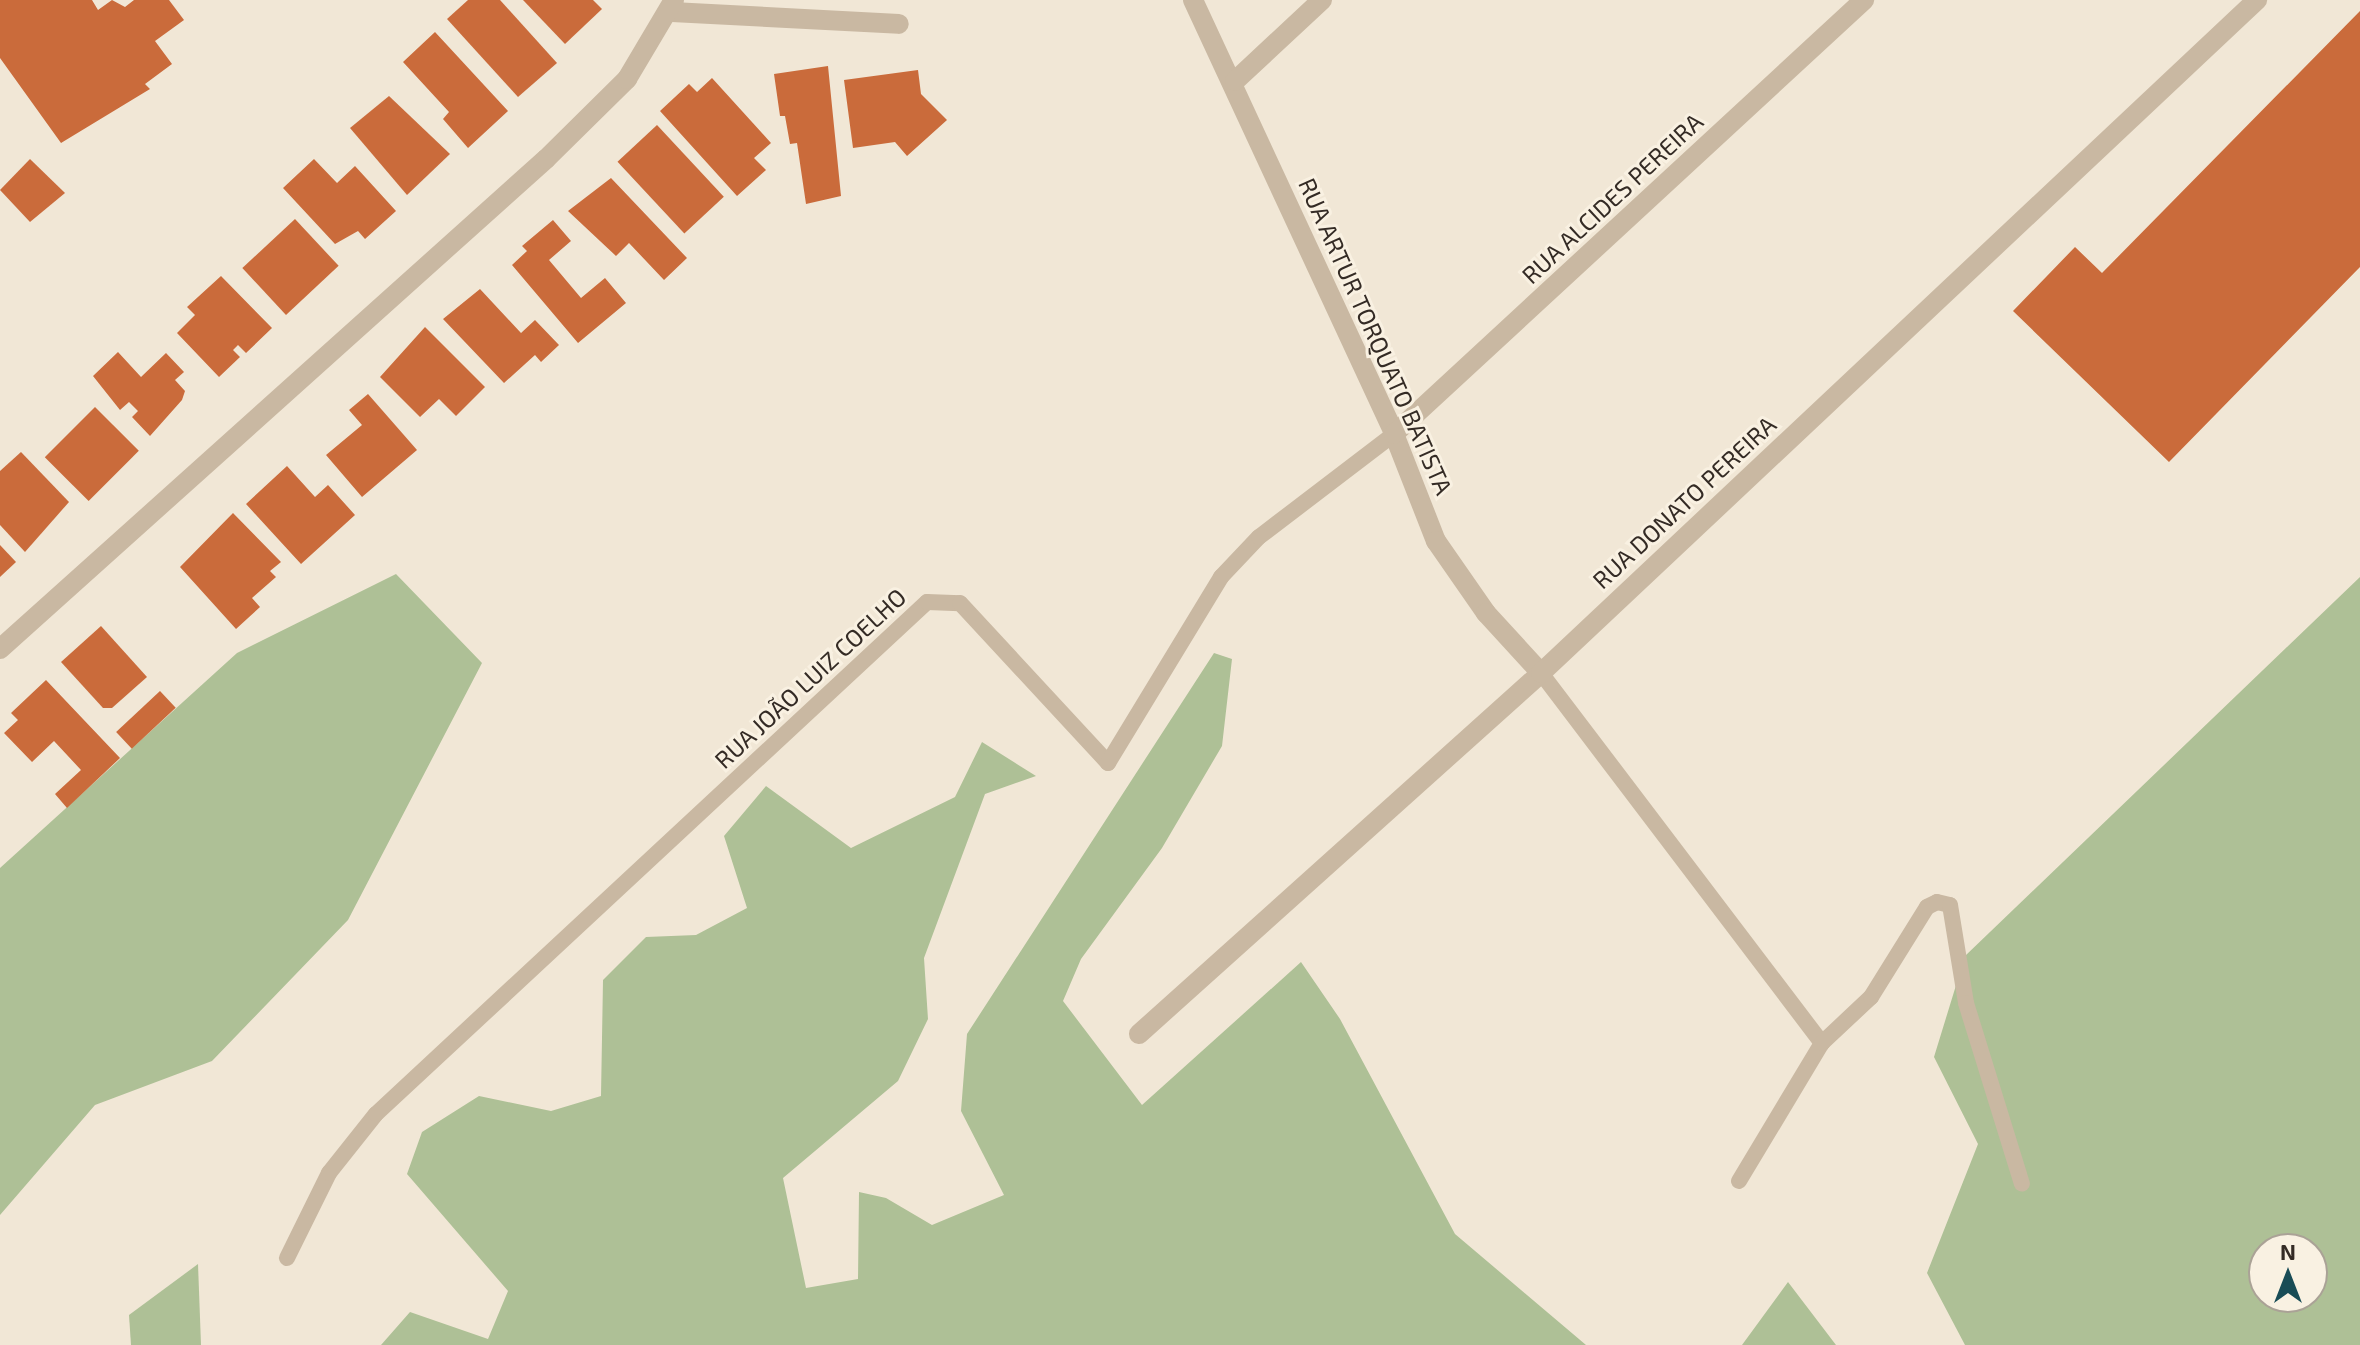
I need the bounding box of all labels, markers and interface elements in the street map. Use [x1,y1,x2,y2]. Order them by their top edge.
street label: RUA ALCIDES PEREIRA [1515,106,1709,290]
street label: RUA ARTUR TORQUATO BATISTA [1293,173,1459,499]
street label: RUA DONATO PEREIRA [1586,410,1782,594]
street label: RUA JOÃO LUIZ COELHO [708,582,912,774]
north arrow [2248,1233,2328,1313]
text: N [2280,1238,2296,1264]

